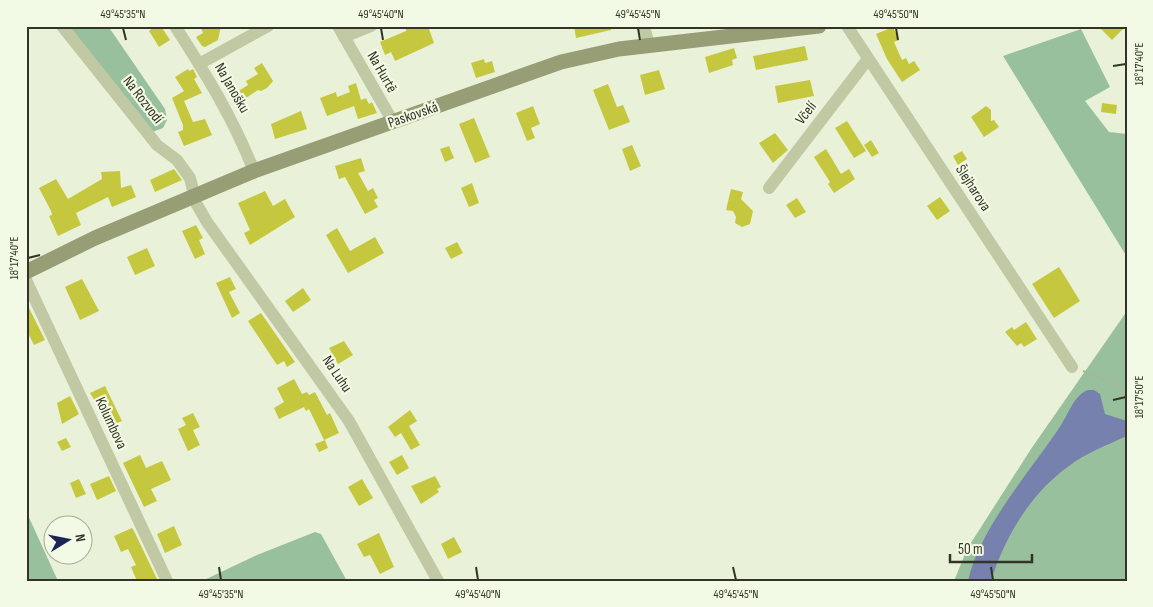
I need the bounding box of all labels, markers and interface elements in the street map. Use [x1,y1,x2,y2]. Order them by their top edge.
text: 49°45'35"N [101,7,145,22]
text: 49°45'40"N [358,7,404,22]
text: 49°45'45"N [616,7,660,22]
text: 49°45'50"N [873,7,919,22]
text: 18°17'40"E [1132,43,1147,85]
street label: Na Hurtě [363,48,401,96]
street label: Na Janošku [210,60,254,116]
street label: Na Rozvodí [119,72,168,128]
street label: Paskovská [386,98,441,132]
street label: Včelí [791,98,821,128]
street label: Šlejharova [951,161,995,215]
text: 18°17'40"E [7,237,22,279]
street label: Na Luhu [318,352,356,396]
text: 18°17'50"E [1132,376,1147,418]
street label: Kolumbova [91,394,131,452]
north arrow [42,514,92,564]
scale bar [950,532,1033,564]
text: N [71,533,89,543]
text: 50 m [958,540,983,559]
text: 49°45'35"N [199,587,243,602]
text: 49°45'40"N [455,587,501,602]
text: 49°45'45"N [714,587,758,602]
text: 49°45'50"N [970,587,1016,602]

